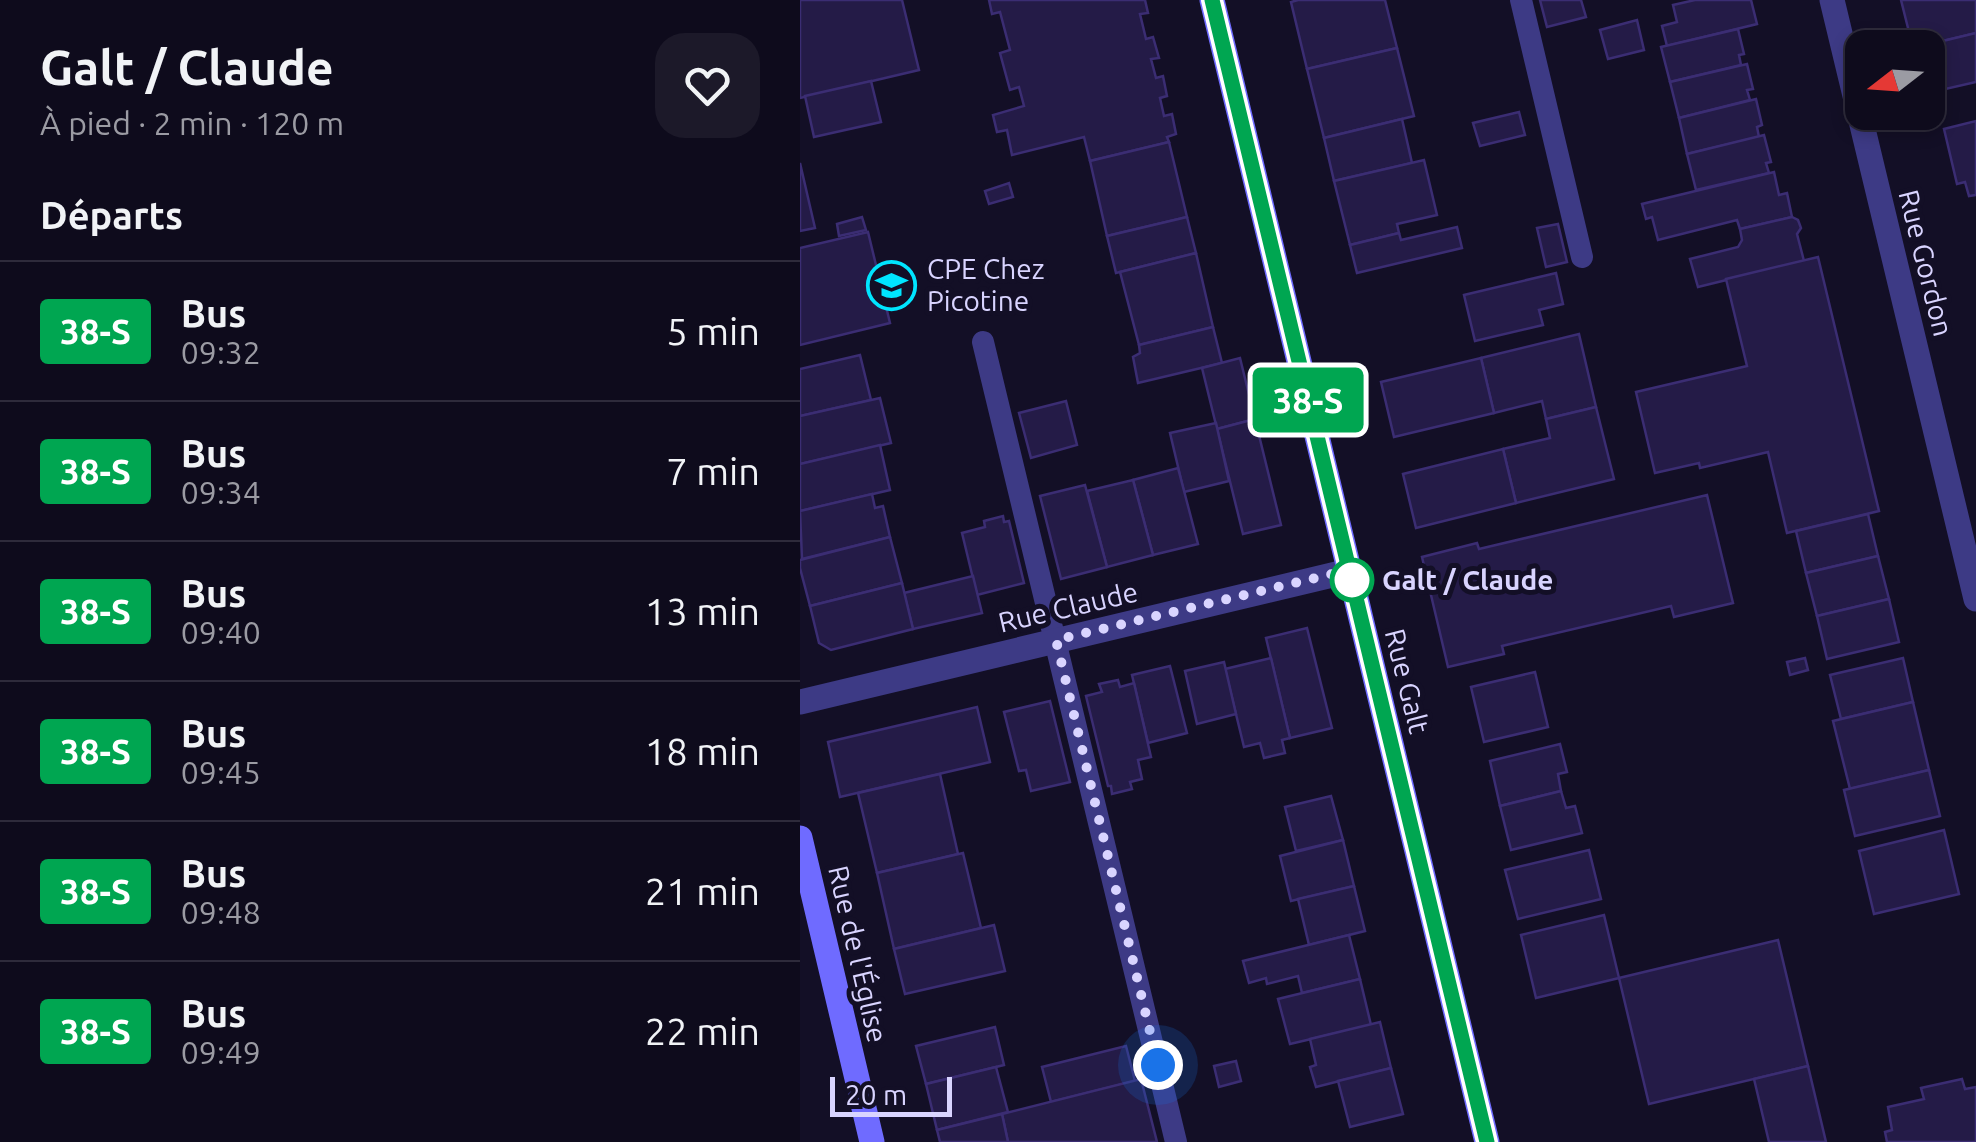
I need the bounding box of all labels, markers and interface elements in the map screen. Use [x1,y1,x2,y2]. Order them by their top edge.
north arrow [1845,30,1945,130]
map controls [1845,30,1945,130]
button: heart [655,33,760,138]
text: Galt / Claude [40,40,334,94]
text: À pied · 2 min · 120 m [40,105,344,141]
street label: Rue Gordon [1893,187,1960,339]
text: Départs [40,194,183,236]
place label: CPE Chez Picotine [927,253,1045,316]
school or university icon: CPE Chez Picotine [866,259,918,311]
text: Bus [181,292,246,334]
text: 5 min [666,310,760,352]
text: 38-S [60,311,131,351]
text: 09:32 [181,334,261,370]
line badge: 38-S [1238,368,1378,432]
text: 38-S [1273,380,1343,420]
text: Bus [181,432,246,474]
text: 7 min [666,450,760,492]
text: 38-S [60,451,131,491]
text: 09:34 [181,474,261,510]
marker: Galt / Claude [1331,559,1373,601]
place label: Galt / Claude [1382,564,1553,595]
text: Bus [181,572,246,614]
street label: Rue Claude [995,575,1141,638]
text: 13 min [645,590,760,632]
text: 38-S [60,591,131,631]
text: 09:40 [181,614,261,650]
street label: Rue Galt [1380,625,1435,736]
text: Bus [181,712,246,754]
text: 18 min [645,730,760,772]
text: 38-S [60,731,131,771]
text: 09:45 [181,754,261,790]
text: Bus [181,852,246,894]
street label: Rue de l'Église [823,862,895,1045]
text: 21 min [645,870,760,912]
text: 38-S [60,871,131,911]
text: 09:48 [181,894,261,930]
text: Bus [181,992,246,1034]
text: 22 min [645,1010,760,1052]
text: 38-S [60,1011,131,1051]
text: 09:49 [181,1034,261,1070]
your location [1133,1040,1183,1090]
scale bar [830,1072,952,1116]
text: 20 m [845,1079,907,1110]

